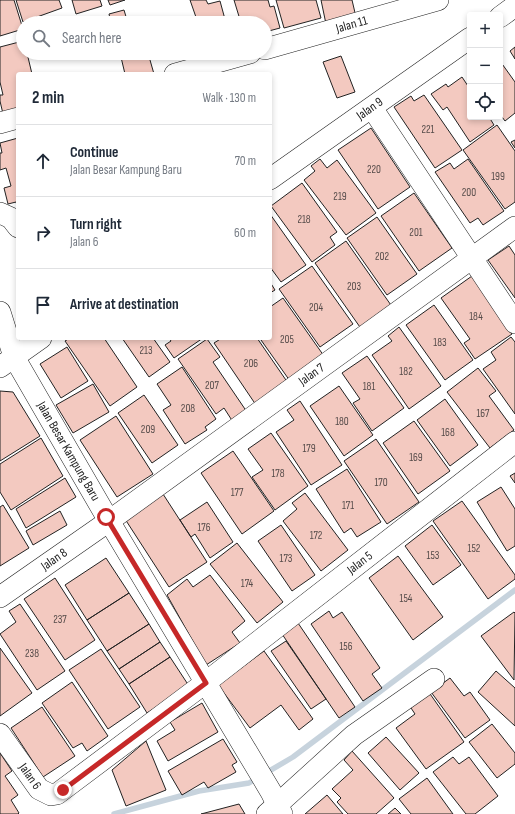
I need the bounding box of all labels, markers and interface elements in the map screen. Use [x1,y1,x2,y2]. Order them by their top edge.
street label: Jalan 11 [333,12,370,37]
map controls [467,12,503,120]
button: + [467,12,503,48]
search box [16,16,272,60]
icon: search [30,27,52,49]
text: Search here [62,29,122,48]
button: − [467,48,503,84]
button: locate [467,84,503,120]
text: 2 min [32,88,64,108]
text: Walk · 130 m [203,90,256,106]
street label: Jalan 9 [353,94,386,124]
house number: 221 [422,123,435,136]
text: Continue [70,143,119,162]
icon: ahead [32,150,54,172]
text: 70 m [235,153,256,169]
text: Jalan Besar Kampung Baru [70,162,182,178]
house number: 220 [367,163,381,176]
house number: 199 [491,170,505,183]
house number: 200 [462,186,476,199]
house number: 219 [333,190,347,203]
house number: 218 [297,213,311,226]
text: Turn right [70,215,122,234]
icon: right [32,222,54,244]
text: 60 m [234,225,256,241]
house number: 201 [409,226,423,239]
text: Jalan 6 [70,234,98,250]
house number: 202 [375,250,389,263]
house number: 203 [347,280,361,293]
icon: arrive [32,294,54,316]
text: Arrive at destination [70,295,179,314]
house number: 204 [309,301,323,314]
house number: 184 [469,310,483,323]
house number: 205 [280,333,294,346]
house number: 183 [433,336,447,349]
house number: 213 [139,344,153,357]
house number: 206 [244,357,258,370]
street label: Jalan 7 [295,359,328,390]
house number: 182 [399,365,413,378]
house number: 207 [205,379,220,392]
house number: 181 [363,380,375,393]
street label: Jalan Besar Kampung Baru [33,398,104,504]
house number: 208 [181,402,195,415]
house number: 167 [476,407,490,420]
house number: 180 [335,415,349,428]
house number: 209 [141,423,155,436]
house number: 168 [441,426,455,439]
house number: 179 [302,442,316,455]
house number: 169 [409,451,423,464]
house number: 178 [271,467,285,480]
house number: 170 [374,476,388,489]
house number: 177 [231,486,244,499]
house number: 171 [342,499,354,512]
route start [97,508,115,526]
house number: 176 [197,521,211,534]
house number: 172 [310,529,323,542]
house number: 152 [468,542,481,555]
street label: Jalan 8 [37,544,71,575]
street label: Jalan 5 [343,548,376,578]
house number: 153 [427,549,440,562]
house number: 173 [280,552,293,565]
house number: 174 [241,577,254,590]
house number: 154 [400,592,413,605]
house number: 237 [53,613,67,626]
house number: 156 [339,640,353,653]
house number: 238 [25,647,39,660]
street label: Jalan 6 [15,759,45,793]
route end [54,781,72,799]

